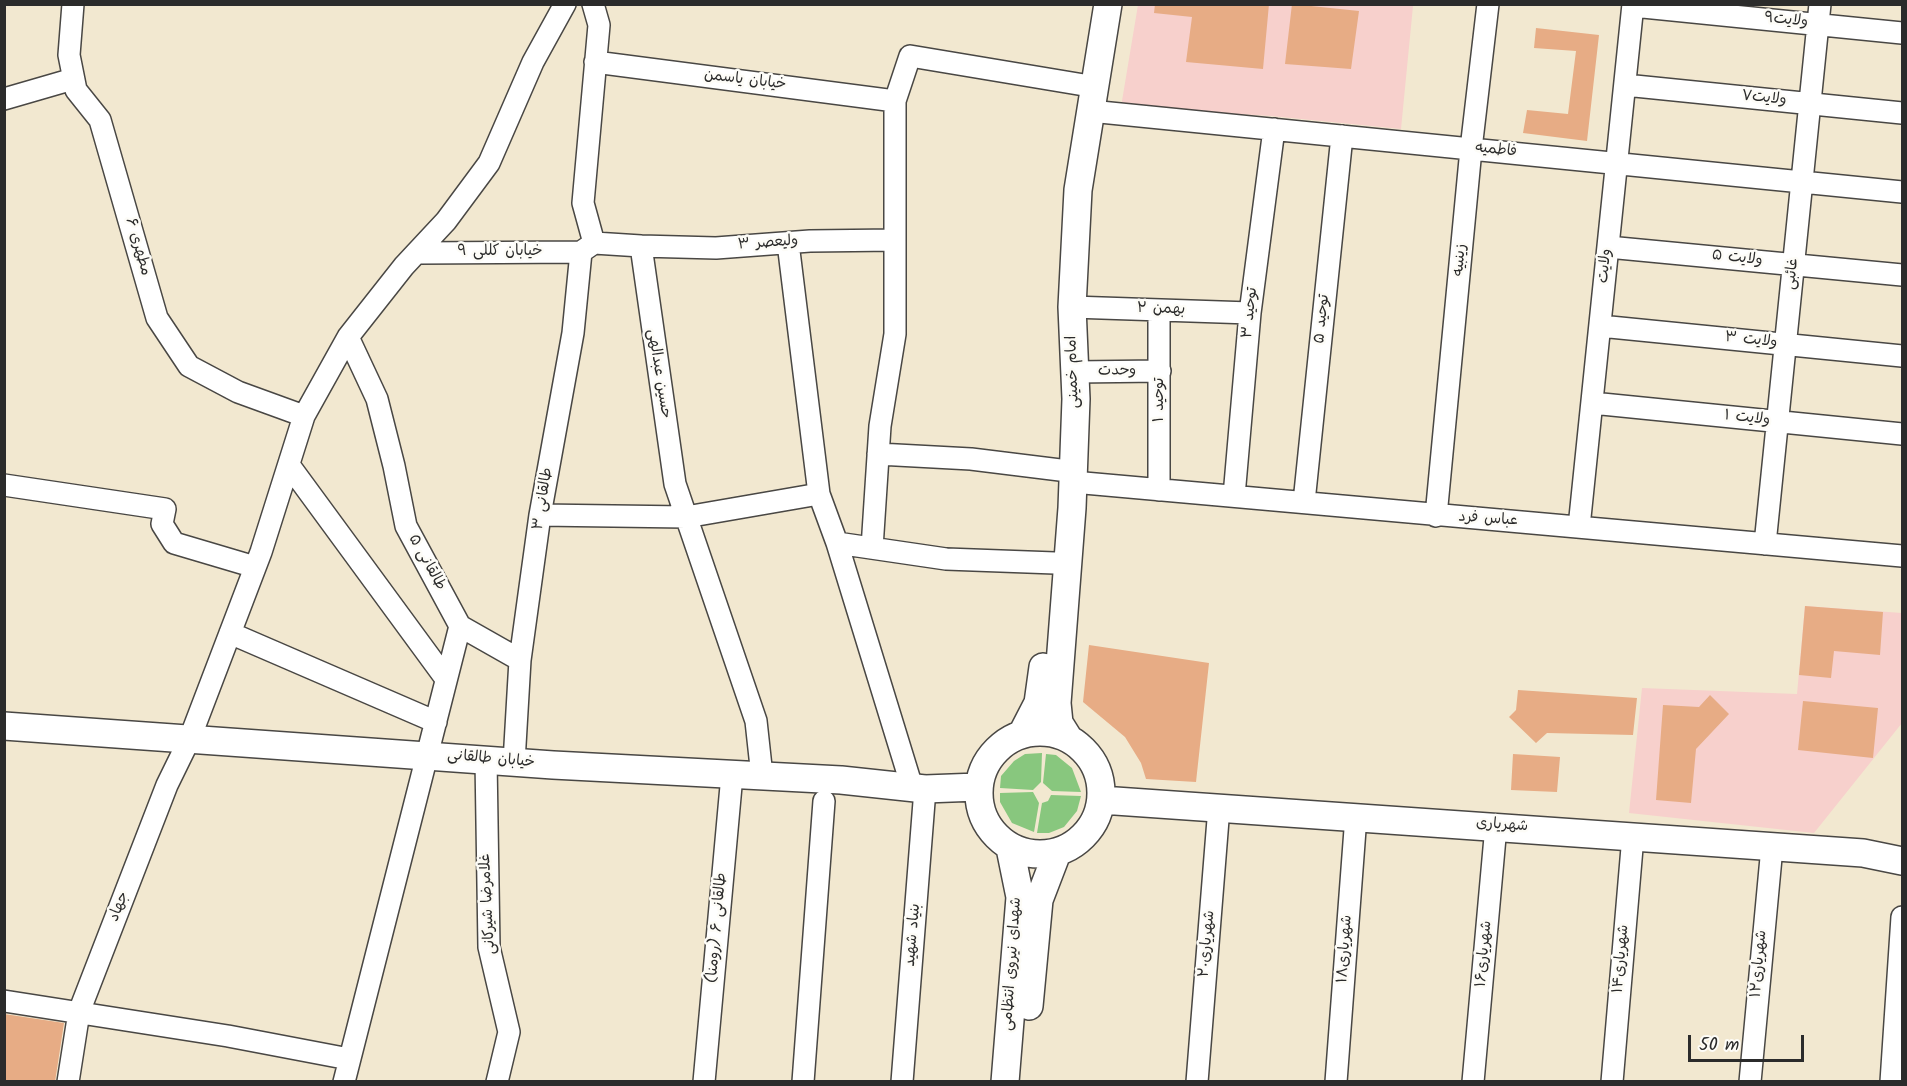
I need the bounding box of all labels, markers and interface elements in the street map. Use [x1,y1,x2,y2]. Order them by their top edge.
street label: ولایت۹ [1763,10,1809,32]
street label: خیابان یاسمن [703,67,787,95]
street label: ولایت۷ [1741,88,1787,110]
street label: فاطمیه [1474,140,1518,162]
street label: مطهری ۶ [120,216,154,278]
street label: ولیعصر ۳ [737,233,799,255]
street label: خیابان کللی ۹ [458,243,542,261]
street label: زینبیه [1451,243,1471,277]
street label: ولایت ۵ [1711,247,1763,271]
street label: ولایت [1595,248,1617,284]
street label: غائبی [1782,257,1804,291]
street label: توحید ۳ [1239,286,1263,340]
street label: توحید ۵ [1311,293,1335,345]
street label: بهمن ۲ [1136,300,1186,320]
street label: حسین عبدالهی [642,328,674,420]
street label: ولایت ۳ [1724,329,1778,353]
street label: امام خمینی [1064,335,1084,409]
street label: وحدت [1098,363,1136,381]
street label: توحید ۱ [1151,378,1169,422]
street label: ولایت ۱ [1723,408,1771,430]
street label: طالقانی ۳ [530,467,558,531]
street label: عباس فرد [1458,509,1518,531]
street label: طالقانی ۵ [403,532,449,594]
street label: خیابان طالقانی [447,747,535,773]
street label: شهریاری [1475,815,1529,837]
street label: غلامرضا شیرکانی [477,853,501,955]
street label: طالقانی ۶ (رومنا) [704,872,732,984]
street label: جهاد [106,889,134,925]
street label: شهدای نیروی انتظامی [999,897,1027,1031]
street label: بنیاد شهید [902,903,926,967]
street label: شهریاری۲۰ [1196,910,1220,978]
street label: شهریاری۱۸ [1335,914,1357,984]
street label: شهریاری۱۶ [1473,920,1497,988]
street label: شهریاری۱۴ [1610,924,1634,994]
street label: شهریاری۱۲ [1748,929,1772,999]
scale bar [1691,1023,1806,1061]
text: 50 m [1699,1031,1739,1060]

